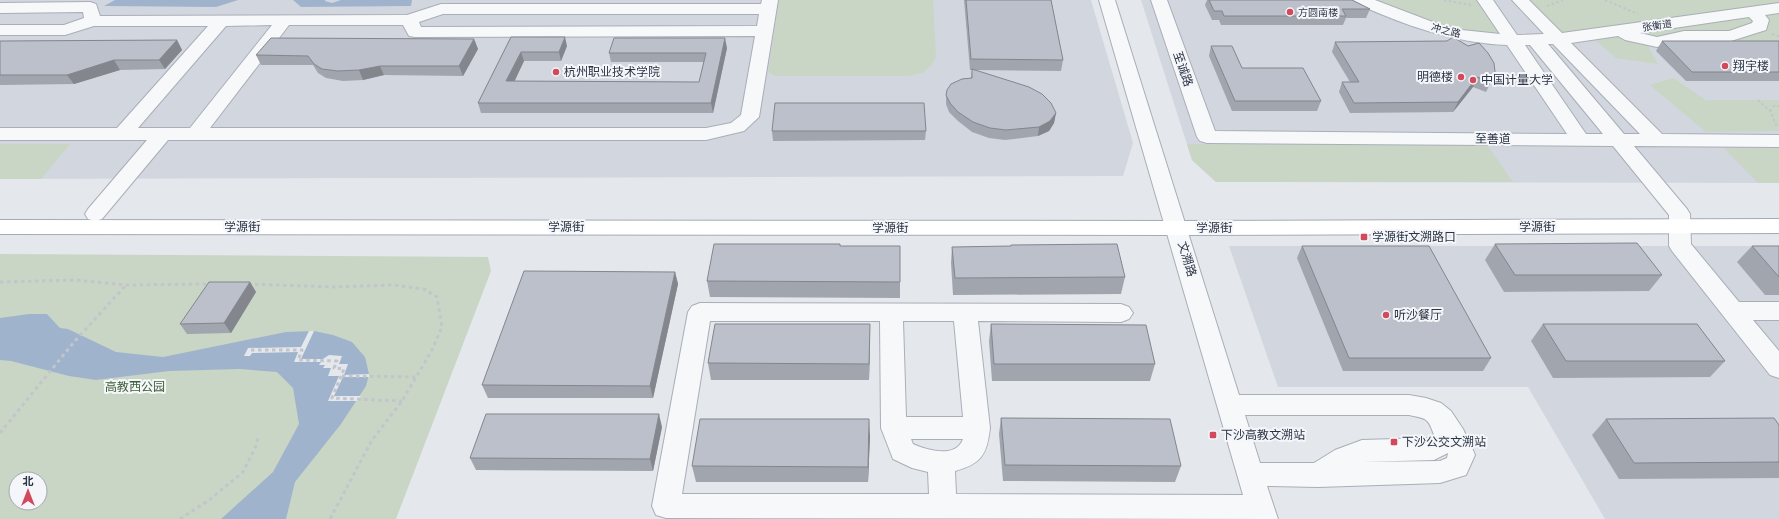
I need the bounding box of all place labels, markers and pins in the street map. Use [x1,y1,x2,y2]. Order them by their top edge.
marker: 方圆南楼 [1285,7,1295,17]
place label: 方圆南楼 [1298,7,1338,18]
place label: 翔宇楼 [1733,59,1769,73]
marker: 翔宇楼 [1720,61,1730,71]
place label: 杭州职业技术学院 [564,65,660,79]
marker: 杭州职业技术学院 [551,67,561,77]
place label: 明德楼 [1417,70,1453,84]
marker: 明德楼 [1456,72,1466,82]
place label: 中国计量大学 [1481,73,1553,87]
marker: 中国计量大学 [1468,75,1478,85]
place label: 学源街文溯路口 [1372,230,1456,244]
marker: 学源街文溯路口 [1359,232,1369,242]
place label: 听沙餐厅 [1394,308,1442,322]
marker: 听沙餐厅 [1381,310,1391,320]
place label: 下沙高教文溯站 [1221,428,1305,442]
marker: 下沙高教文溯站 [1208,430,1218,440]
place label: 下沙公交文溯站 [1402,435,1486,449]
marker: 下沙公交文溯站 [1389,437,1399,447]

